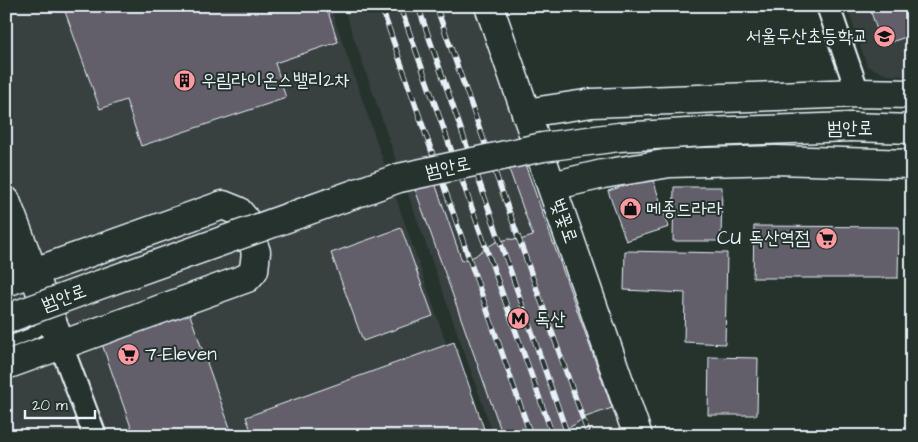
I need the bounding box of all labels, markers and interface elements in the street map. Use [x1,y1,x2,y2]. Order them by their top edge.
place label: 서울두산초등학교 [746,23,868,50]
school or university icon: 서울두산초등학교 [872,24,896,48]
place label: 우림라이온스밸리2차 [201,67,349,94]
building icon: 우림라이온스밸리2차 [173,68,197,92]
street label: 범안로 [827,115,873,142]
street label: 범안로 [423,150,473,186]
street label: 벚꽃로 [544,195,584,247]
place label: 메종드라라 [646,196,723,223]
shop icon: 메종드라라 [618,197,642,221]
place label: CU 독산역점 [717,225,810,252]
supermarket icon: CU 독산역점 [814,226,838,250]
street label: 범안로 [38,277,90,319]
place label: 독산 [535,306,566,333]
metro station icon: 독산 [507,307,531,331]
place label: 7-Eleven [145,341,217,368]
supermarket icon: 7-Eleven [117,342,141,366]
scale bar [25,387,95,419]
text: 20 m [32,395,68,416]

